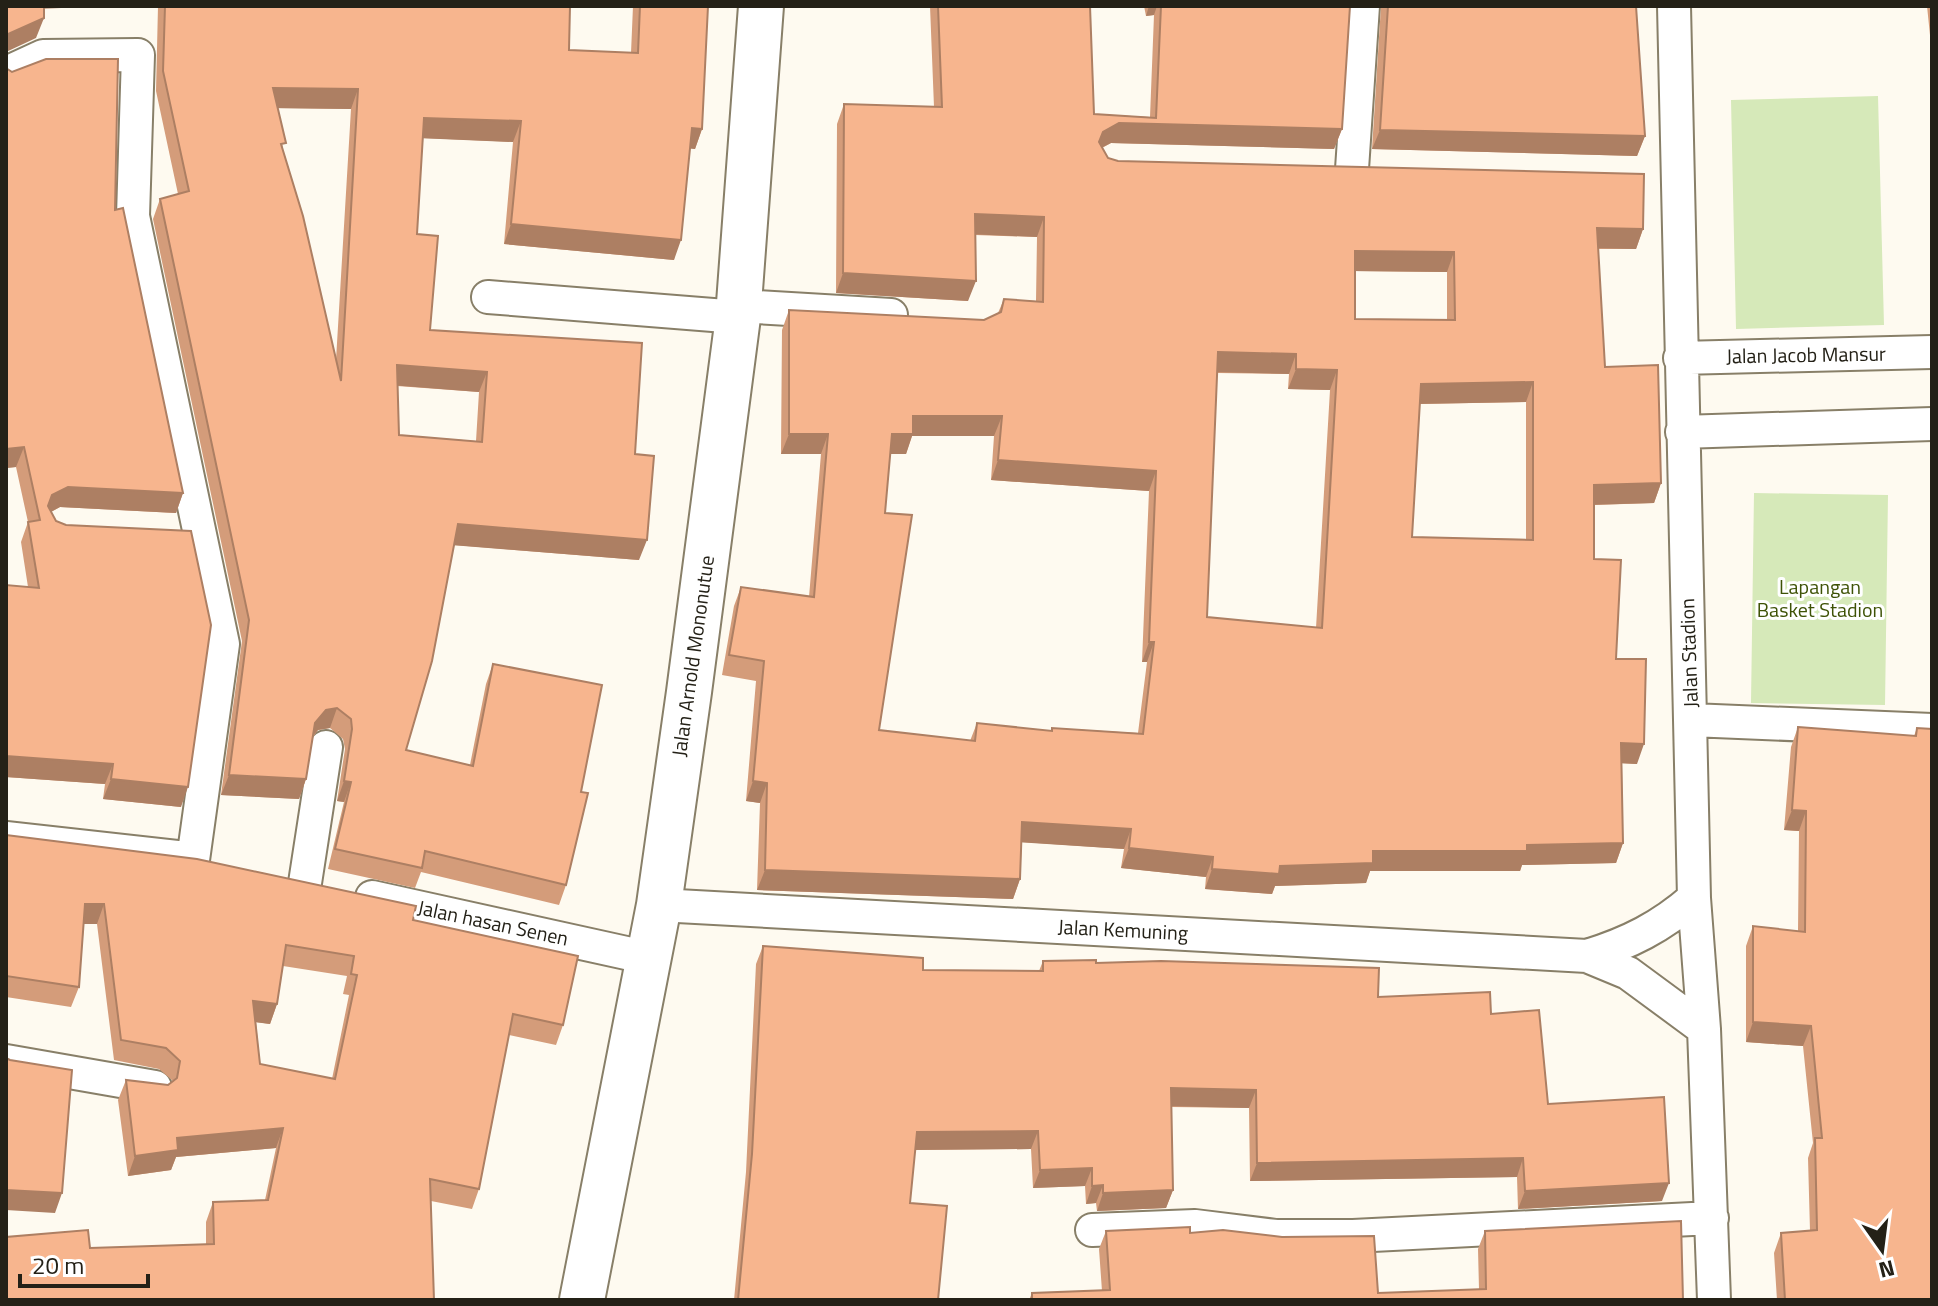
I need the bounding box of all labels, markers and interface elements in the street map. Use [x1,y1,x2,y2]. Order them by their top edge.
street label: Jalan Jacob Mansur [1726,338,1886,371]
street label: Jalan Arnold Mononutue [663,553,722,759]
park label: Lapangan Basket Stadion [1757,571,1883,625]
street label: Jalan Stadion [1671,598,1706,708]
street label: Jalan hasan Senen [415,891,571,954]
street label: Jalan Kemuning [1057,911,1189,948]
north arrow [1842,1210,1922,1290]
scale bar [20,1238,148,1288]
text: 20 m [32,1247,84,1283]
text: N [1875,1251,1898,1288]

